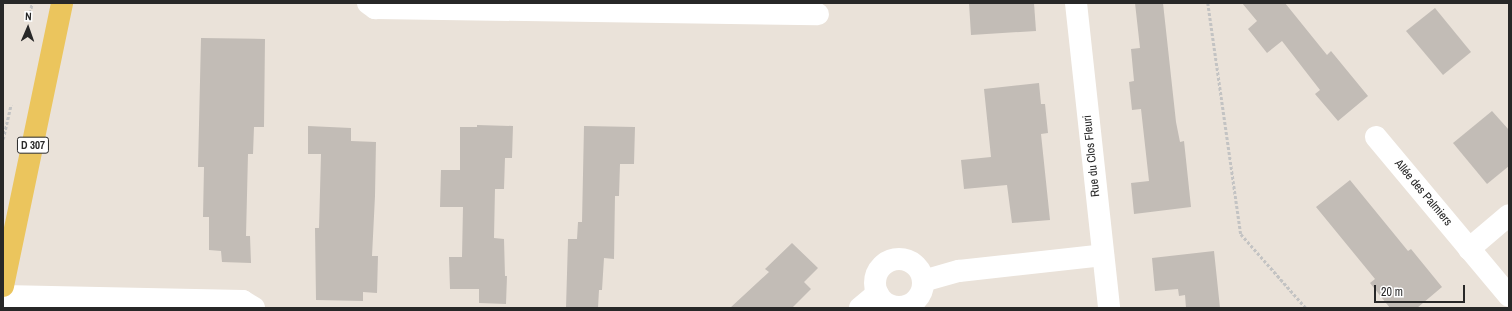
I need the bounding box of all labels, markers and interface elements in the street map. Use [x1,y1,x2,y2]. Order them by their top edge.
north arrow [8,8,48,48]
text: N [25,9,32,23]
street label: Rue du Clos Fleuri [1081,114,1103,198]
road number: D 307 [16,136,50,154]
street label: Allée des Palmiers [1391,157,1455,229]
scale bar [1376,277,1467,303]
text: 20 m [1381,284,1403,300]

